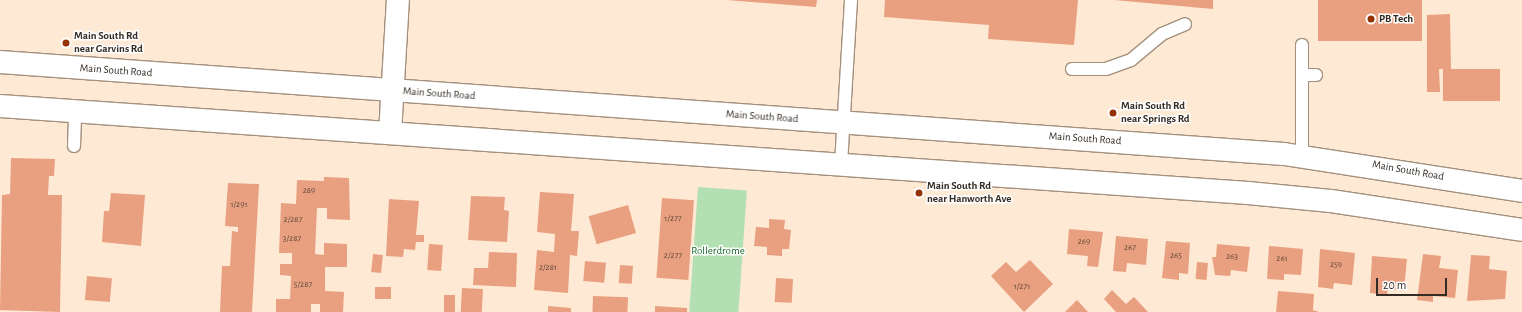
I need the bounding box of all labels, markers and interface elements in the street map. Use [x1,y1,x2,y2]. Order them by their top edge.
place label: PB Tech [1379,12,1413,26]
marker: PB Tech [1366,14,1376,24]
place label: Main South Rd near Garvins Rd [74,30,143,56]
marker: Main South Rd near Garvins Rd [61,38,71,48]
street label: Main South Road [79,62,153,80]
street label: Main South Road [402,85,476,103]
place label: Main South Rd near Springs Rd [1121,100,1190,126]
street label: Main South Road [725,108,799,126]
marker: Main South Rd near Springs Rd [1108,108,1118,118]
street label: Main South Road [1048,130,1122,148]
street label: Main South Road [1371,158,1445,184]
place label: Main South Rd near Hanworth Ave [927,180,1011,206]
house number: 289 [303,186,315,196]
marker: Main South Rd near Hanworth Ave [914,188,924,198]
house number: 1/291 [230,200,248,210]
house number: 1/277 [664,214,682,224]
house number: 2/287 [284,215,302,225]
house number: 3/287 [283,234,301,244]
house number: 269 [1078,237,1090,247]
house number: 267 [1124,243,1136,253]
park label: Rollerdrome [691,244,745,258]
house number: 2/277 [664,251,682,261]
house number: 265 [1170,251,1182,261]
house number: 263 [1226,252,1238,262]
house number: 261 [1276,254,1288,264]
house number: 259 [1330,260,1342,270]
house number: 2/281 [539,263,557,273]
scale bar [1378,270,1449,296]
text: 20 m [1383,279,1406,291]
house number: 5/287 [294,280,312,290]
house number: 1/271 [1014,282,1030,292]

